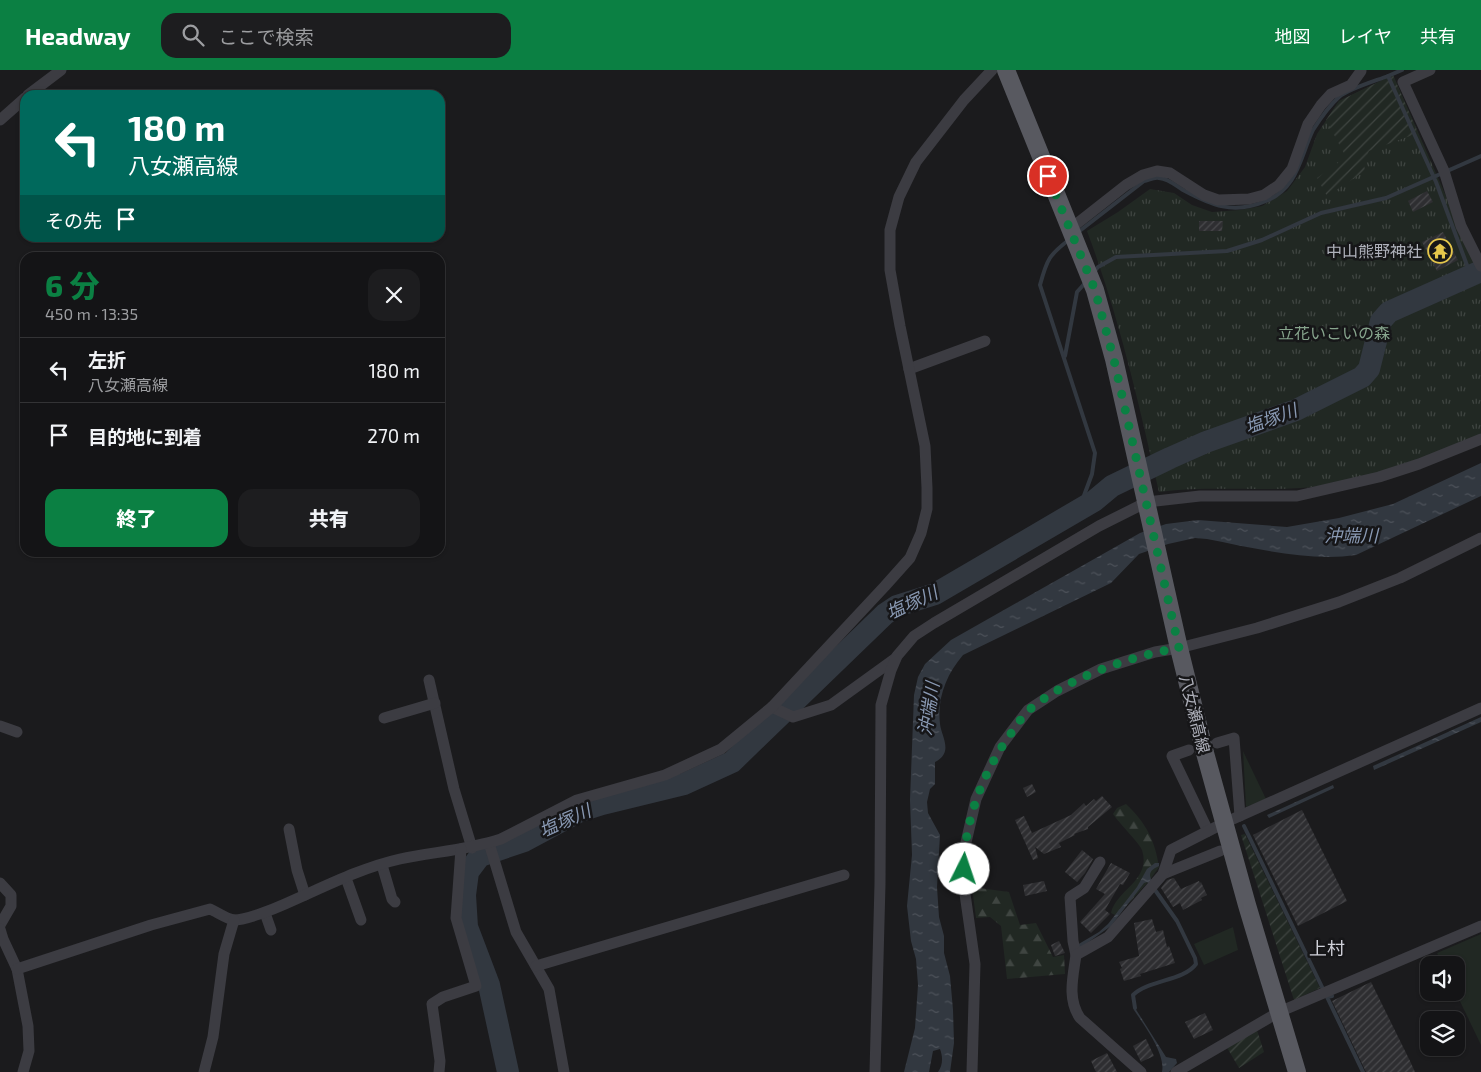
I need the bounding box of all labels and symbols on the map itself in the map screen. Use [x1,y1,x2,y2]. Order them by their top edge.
pin [1027,155,1069,197]
temple icon: 中山熊野神社 [1427,238,1453,264]
place label: 中山熊野神社 [1326,241,1422,260]
park label: 立花いこいの森 [1278,323,1390,342]
water label: 塩塚川 [1242,398,1302,438]
water label: 沖端川 [1324,524,1380,546]
water label: 塩塚川 [882,580,943,623]
street label: 八女瀬高線 [1177,673,1214,755]
water label: 沖端川 [913,678,943,737]
water label: 塩塚川 [535,798,596,841]
position arrow [937,842,989,894]
district label: 上村 [1309,937,1345,959]

